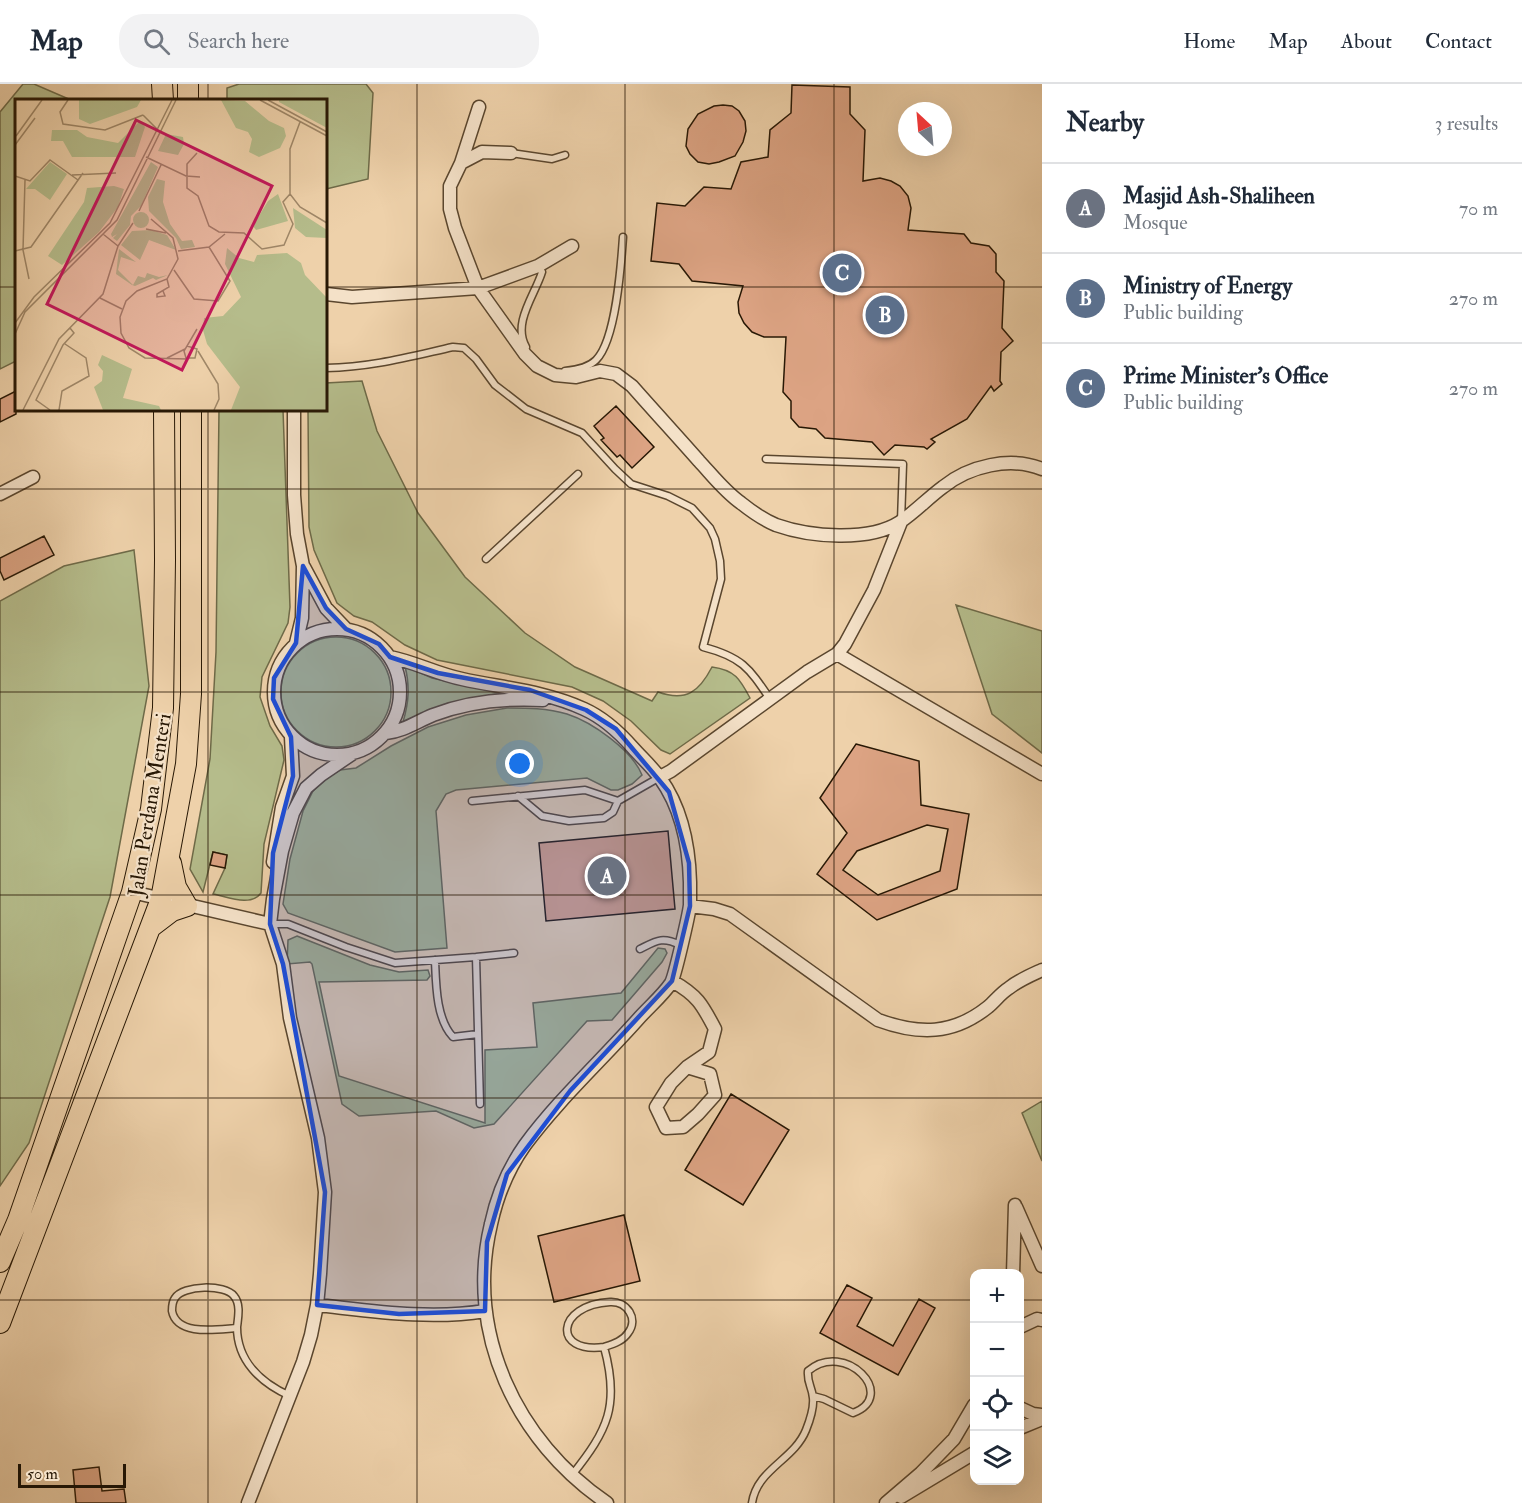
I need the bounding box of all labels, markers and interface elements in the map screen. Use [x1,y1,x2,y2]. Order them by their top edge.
search box [119,14,539,68]
text: Map [30,24,83,59]
icon: search [140,25,173,58]
text: Search here [188,27,289,55]
text: Home [1183,28,1235,55]
text: Map [1268,28,1308,55]
text: About [1341,28,1392,55]
text: Contact [1425,28,1492,55]
inset map [15,99,327,411]
north arrow [898,102,952,156]
text: Nearby [1066,107,1144,139]
text: 3 results [1435,111,1498,136]
text: Masjid Ash-Shaliheen [1123,182,1315,210]
text: A [1079,196,1092,221]
text: 70 m [1459,196,1498,221]
text: Mosque [1123,210,1188,235]
pin: C [822,250,862,296]
text: Ministry of Energy [1123,272,1292,300]
text: B [1079,286,1092,311]
text: 270 m [1449,286,1498,311]
pin: B [866,292,904,338]
text: Public building [1123,300,1243,325]
text: Prime Minister's Office [1123,362,1328,390]
text: C [1078,376,1093,401]
text: 270 m [1449,376,1498,401]
text: Public building [1123,390,1243,415]
street label: Jalan Perdana Menteri [122,711,178,900]
your location [505,749,534,778]
pin: A [588,854,626,898]
map controls [970,1269,1024,1485]
button: + [970,1269,1024,1323]
button: − [970,1323,1024,1377]
button: locate [970,1377,1024,1431]
button: layers [970,1431,1024,1485]
scale bar [18,1461,126,1488]
text: 50 m [27,1464,58,1484]

